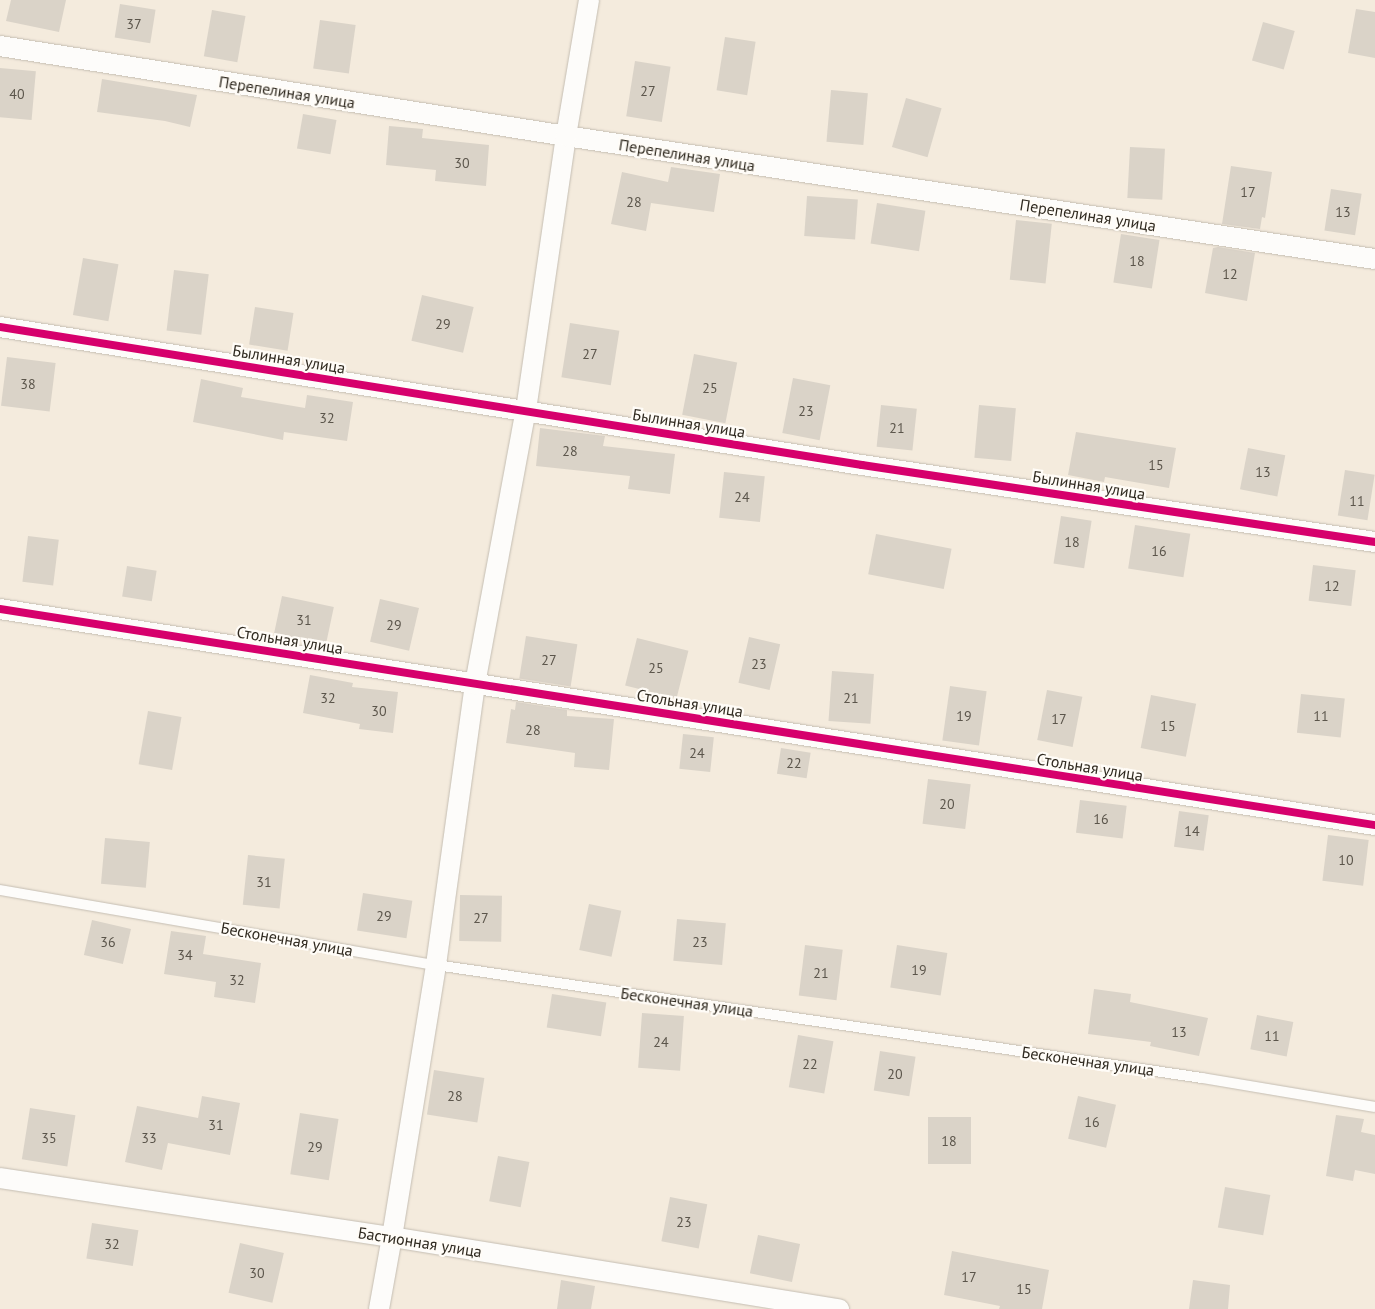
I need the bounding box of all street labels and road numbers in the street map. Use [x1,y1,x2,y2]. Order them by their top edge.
street label: Перепелиная улица [217,72,357,112]
street label: Перепелиная улица [617,135,757,175]
street label: Перепелиная улица [1018,195,1158,235]
street label: Былинная улица [231,341,347,377]
street label: Былинная улица [631,405,747,441]
street label: Былинная улица [1031,467,1147,503]
street label: Стольная улица [235,622,345,658]
street label: Стольная улица [635,685,745,721]
street label: Стольная улица [1035,749,1145,785]
street label: Бесконечная улица [219,918,355,960]
street label: Бесконечная улица [619,983,755,1021]
street label: Бесконечная улица [1020,1042,1156,1080]
street label: Бастионная улица [357,1223,483,1261]

